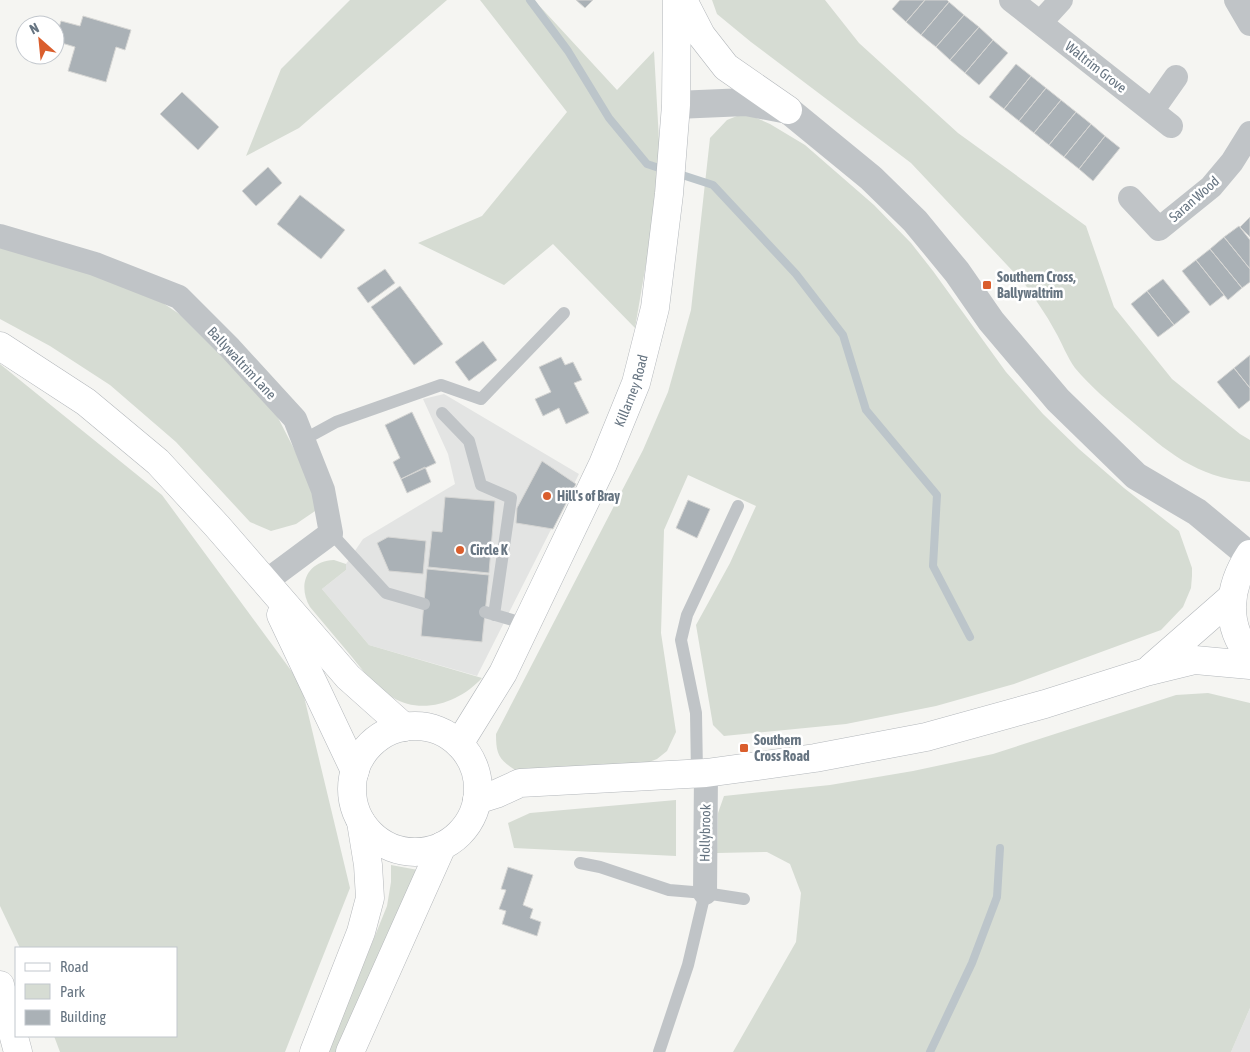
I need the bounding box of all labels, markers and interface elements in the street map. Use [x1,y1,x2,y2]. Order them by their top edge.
north arrow [15,15,65,65]
text: N [27,19,41,37]
street label: Waltrim Grove [1062,38,1130,96]
street label: Saran Wood [1166,173,1222,225]
place label: Southern Cross, Ballywaltrim [997,269,1076,301]
marker: Southern Cross, Ballywaltrim [981,279,993,291]
street label: Ballywaltrim Lane [204,324,280,402]
street label: Killarney Road [611,353,651,429]
place label: Hill's of Bray [557,488,620,504]
marker: Hill's of Bray [541,490,553,502]
place label: Circle K [470,542,508,558]
marker: Circle K [454,544,466,556]
place label: Southern Cross Road [754,732,810,764]
marker: Southern Cross Road [738,742,750,754]
street label: Hollybrook [696,804,714,862]
legend [15,947,178,1037]
text: Road [60,958,89,975]
text: Park [60,983,85,1000]
text: Building [60,1008,106,1025]

